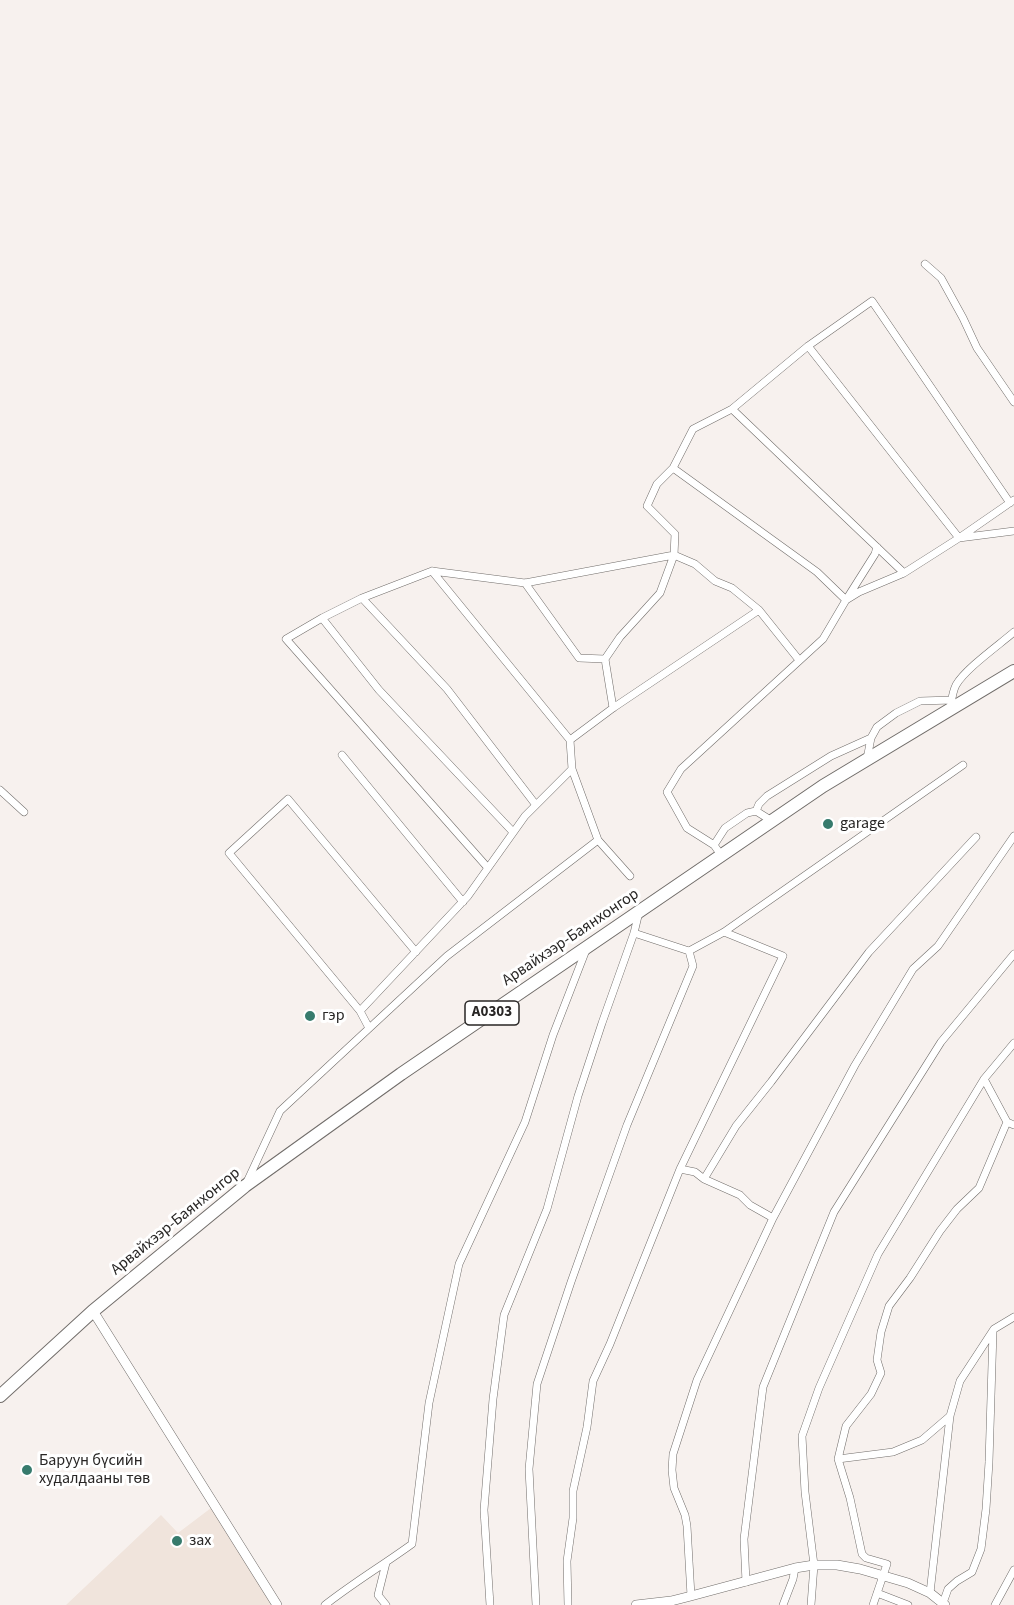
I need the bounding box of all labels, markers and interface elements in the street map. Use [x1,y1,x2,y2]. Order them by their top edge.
place label: garage [840,814,885,834]
marker: garage [821,817,835,831]
street label: Арвайхээр-Баянхонгор [499,885,643,991]
road number: A0303 [465,1001,519,1025]
place label: гэр [322,1006,345,1026]
marker: гэр [303,1009,317,1023]
street label: Арвайхээр-Баянхонгор [107,1164,245,1280]
place label: Баруун бүсийн худалдааны төв [39,1451,150,1489]
marker: Баруун бүсийн худалдааны төв [20,1463,34,1477]
place label: зах [189,1531,211,1551]
marker: зах [170,1534,184,1548]

